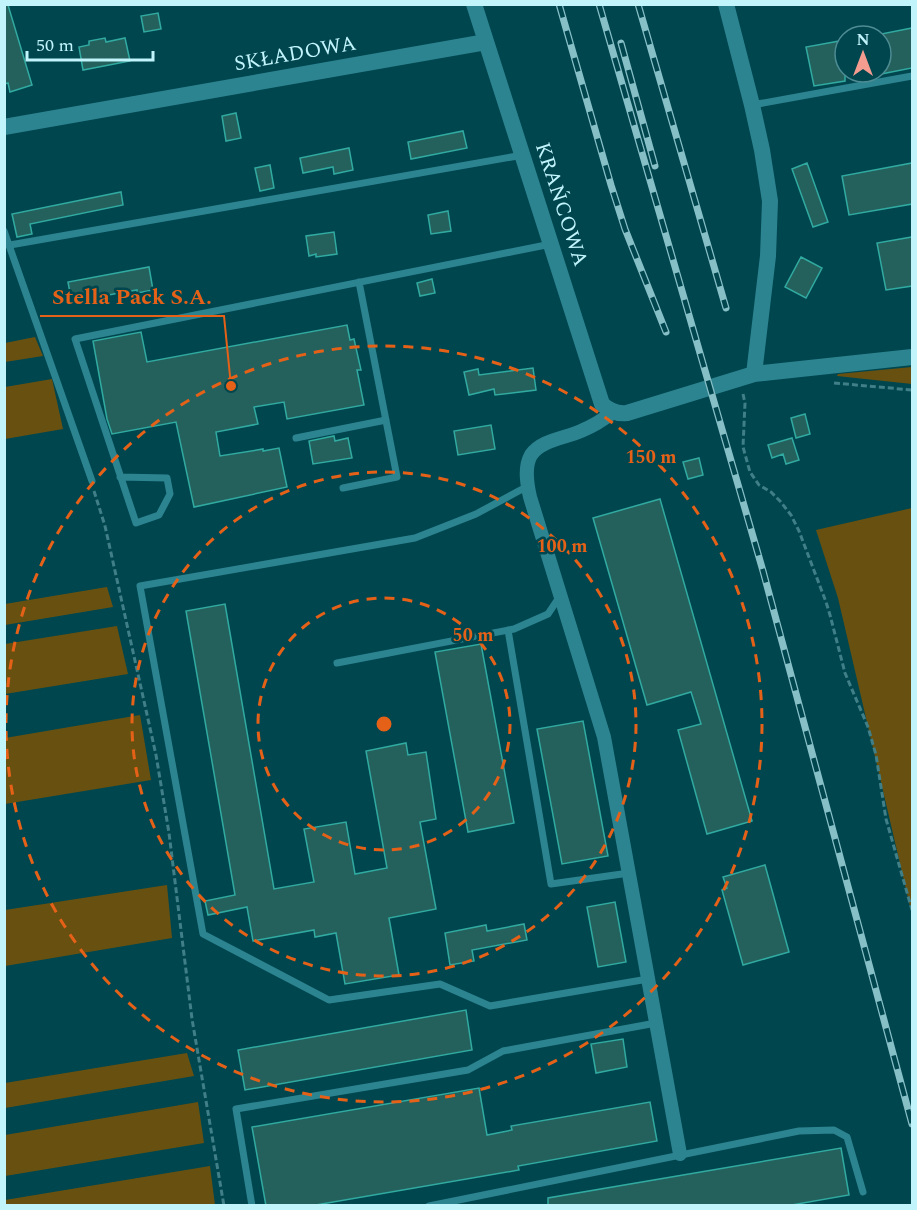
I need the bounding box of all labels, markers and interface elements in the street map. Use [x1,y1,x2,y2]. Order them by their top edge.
scale bar [27,24,153,62]
north arrow [833,24,893,84]
street label: SKŁADOWA [232,27,359,80]
text: N [856,28,870,52]
text: 50 m [36,32,74,59]
street label: KRAŃCOWA [526,138,596,271]
callout: Stella Pack S.A. [40,276,224,316]
text: Stella Pack S.A. [52,281,212,314]
text: 150 m [625,444,677,471]
text: 100 m [536,533,588,560]
text: 50 m [453,622,493,649]
centre of rings [374,714,394,734]

